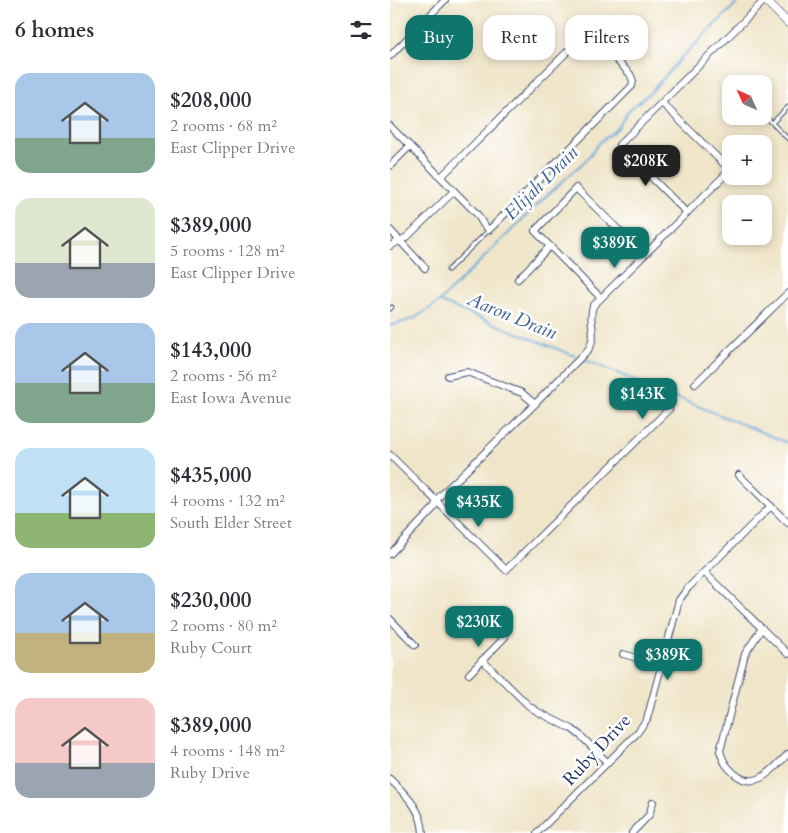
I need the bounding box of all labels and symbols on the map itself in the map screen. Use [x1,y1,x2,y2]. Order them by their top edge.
north arrow [722,75,772,125]
water label: Elijah Drain [498,140,584,226]
pin: $208K [611,144,681,187]
pin: $389K [580,226,650,269]
water label: Aaron Drain [462,286,561,346]
pin: $143K [608,378,678,420]
pin: $435K [444,486,514,528]
pin: $230K [444,606,514,648]
pin: $389K [633,638,703,681]
street label: Ruby Drive [557,709,637,791]

